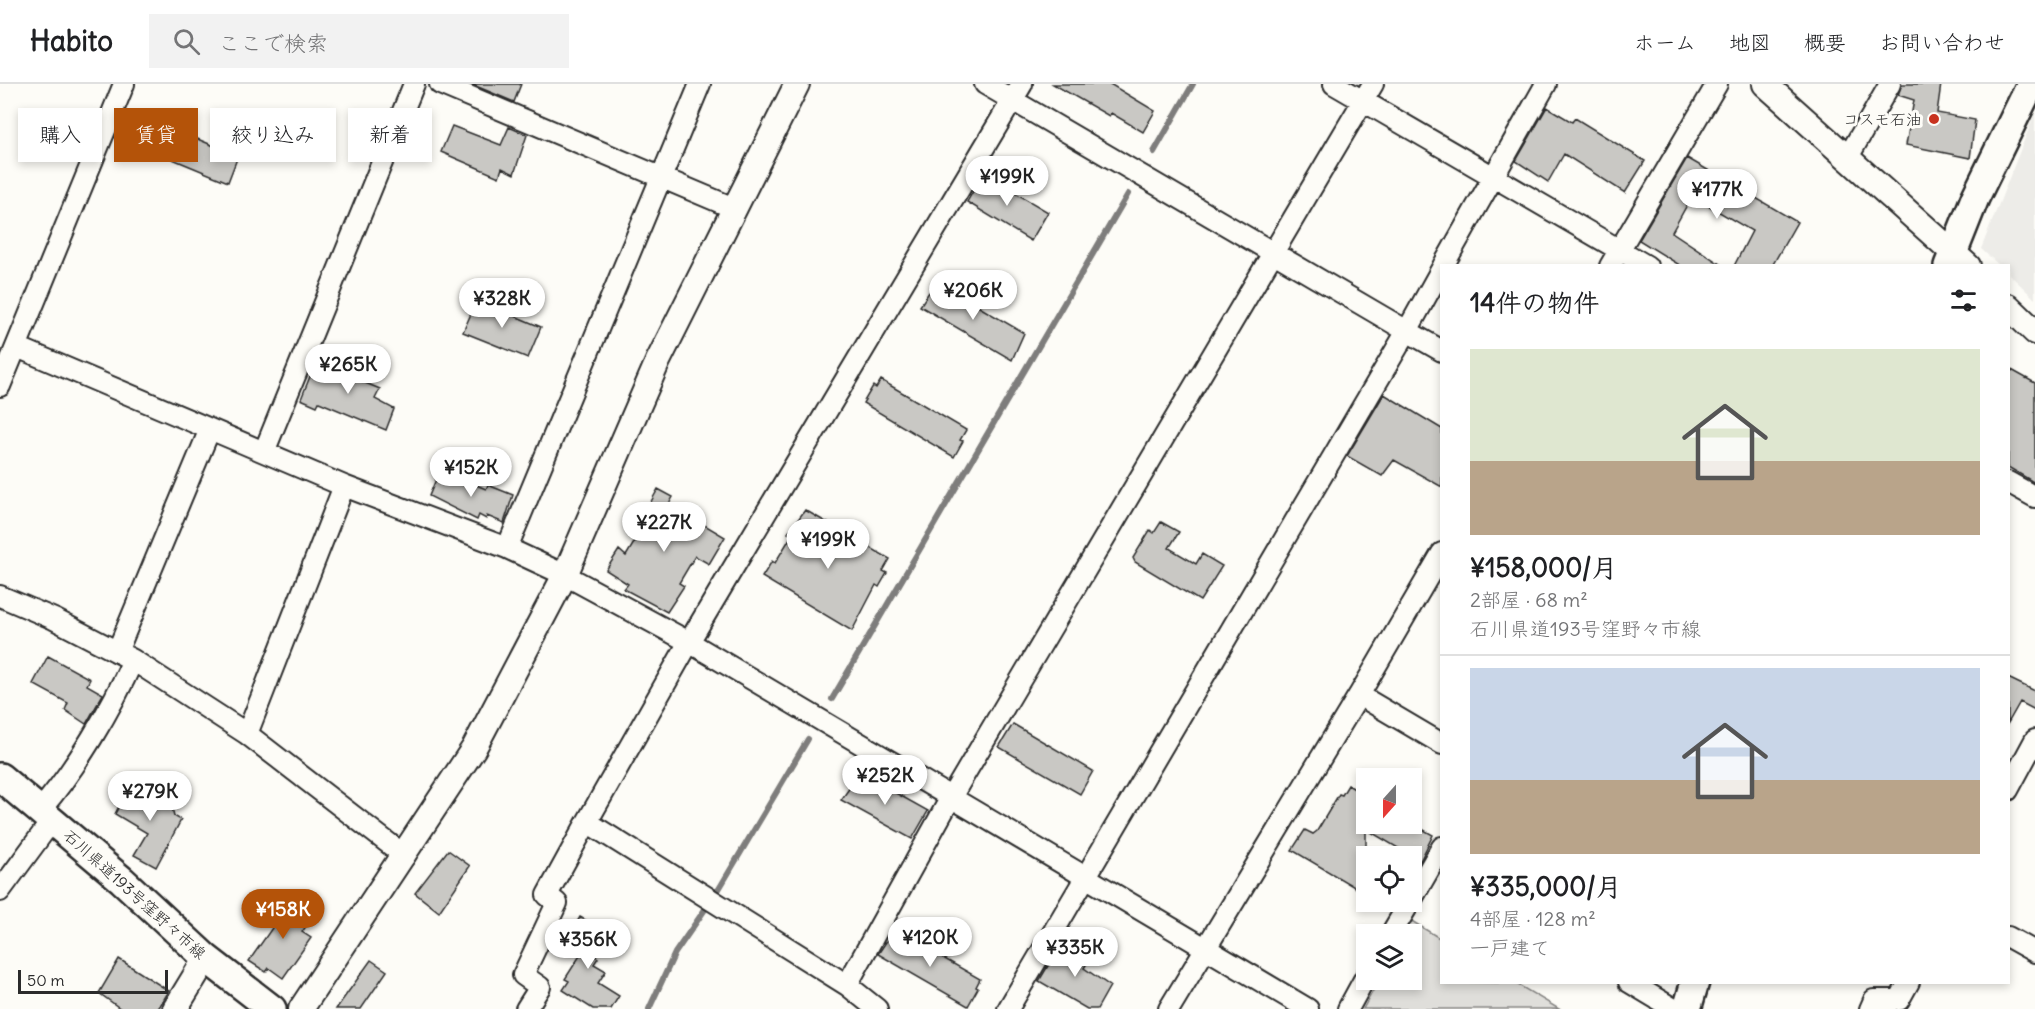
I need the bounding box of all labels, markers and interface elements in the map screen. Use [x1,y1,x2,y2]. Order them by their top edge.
search box [149,14,569,68]
text: Habito [30,23,113,59]
icon: search [170,25,203,58]
text: ここで検索 [218,29,328,57]
text: ホーム [1634,29,1696,56]
text: 地図 [1729,29,1771,56]
text: 概要 [1804,29,1846,56]
text: お問い合わせ [1879,29,2005,56]
chip: 購入 [18,108,102,162]
chip: 賃貸 [114,108,198,162]
chip: 絞り込み [210,108,336,162]
chip: 新着 [348,108,432,162]
place label: コスモ石油 [1843,109,1922,129]
marker: コスモ石油 [1927,112,1941,126]
pin: ¥199K [965,156,1049,207]
text: ¥199K [980,163,1035,188]
pin: ¥177K [1675,169,1759,220]
text: ¥177K [1691,176,1743,201]
pin: ¥206K [931,270,1015,321]
text: ¥206K [943,277,1003,302]
pin: ¥328K [460,278,544,329]
icon: filters [1947,284,1980,317]
text: ¥328K [473,285,531,310]
text: 14件の物件 [1470,286,1599,319]
pin: ¥265K [306,344,390,395]
text: ¥265K [319,351,377,376]
icon: home [1671,388,1779,496]
pin: ¥152K [429,447,513,498]
text: ¥152K [444,454,498,479]
pin: ¥227K [622,502,706,553]
text: ¥227K [636,509,692,534]
pin: ¥199K [786,519,870,570]
text: ¥199K [801,526,856,551]
text: ¥158,000/月 [1470,551,1617,584]
text: 2部屋 · 68 m² [1470,587,1588,612]
text: 石川県道193号窪野々市線 [1470,616,1701,641]
icon: home [1671,707,1779,815]
pin: ¥252K [843,755,927,806]
text: ¥252K [856,762,914,787]
north arrow [1356,768,1422,834]
map controls [1356,768,1422,990]
pin: ¥279K [108,771,192,822]
text: ¥279K [122,778,178,803]
street label: 石川県道193号窪野々市線 [60,825,210,963]
button: locate [1356,846,1422,912]
text: ¥335,000/月 [1470,870,1622,903]
pin: ¥158K [241,889,325,940]
text: ¥158K [255,896,311,921]
text: 4部屋 · 128 m² [1470,906,1596,931]
pin: ¥120K [888,917,972,968]
pin: ¥356K [546,919,630,970]
text: ¥120K [902,924,958,949]
button: layers [1356,924,1422,990]
text: ¥356K [559,926,617,951]
pin: ¥335K [1033,927,1117,978]
text: ¥335K [1046,934,1104,959]
text: 一戸建て [1470,935,1550,960]
scale bar [18,967,168,994]
text: 50 m [27,970,65,990]

